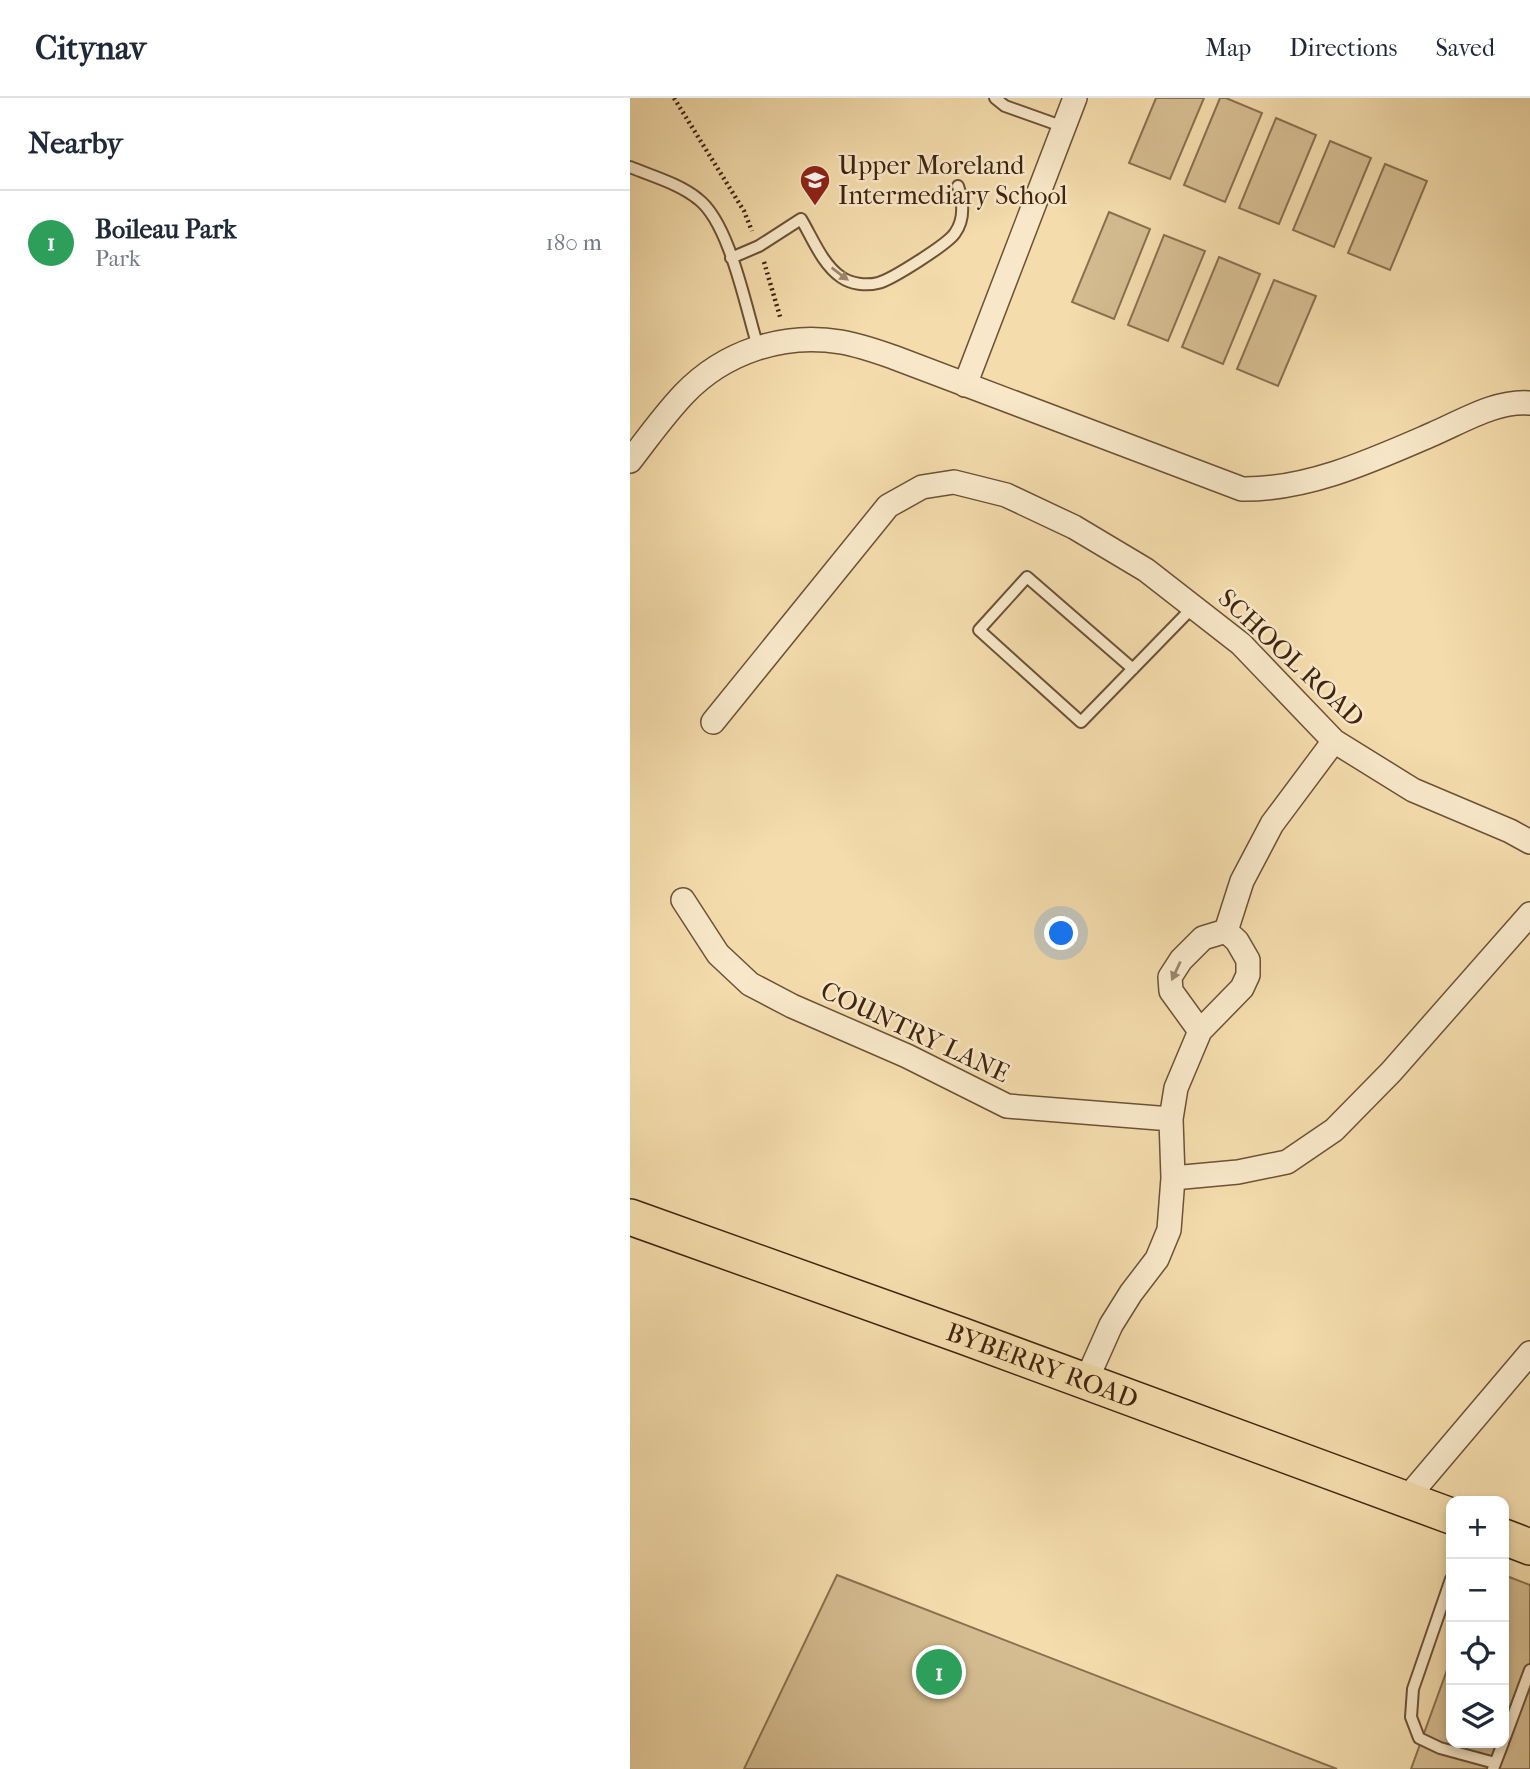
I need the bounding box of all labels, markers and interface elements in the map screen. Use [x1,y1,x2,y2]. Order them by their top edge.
text: Citynav [35,29,146,68]
text: Map [1205,34,1251,62]
text: Directions [1289,34,1397,62]
text: Saved [1435,34,1495,62]
text: Nearby [28,126,123,161]
place label: Upper Moreland Intermediary School [838,150,1068,211]
school or university icon: Upper Moreland Intermediary School [798,163,832,207]
text: Boileau Park [95,214,236,245]
text: 1 [47,229,55,256]
text: 180 m [545,229,602,256]
text: Park [95,245,141,272]
one-way arrow [830,266,848,281]
street label: SCHOOL ROAD [1212,582,1370,734]
your location [1044,916,1078,950]
one-way arrow [1170,961,1181,981]
street label: COUNTRY LANE [816,975,1014,1089]
street label: BYBERRY ROAD [942,1316,1142,1415]
map controls [1446,1496,1509,1748]
button: + [1446,1496,1509,1559]
button: − [1446,1559,1509,1622]
button: locate [1446,1622,1509,1685]
pin: 1 [916,1646,962,1698]
button: layers [1446,1685,1509,1748]

